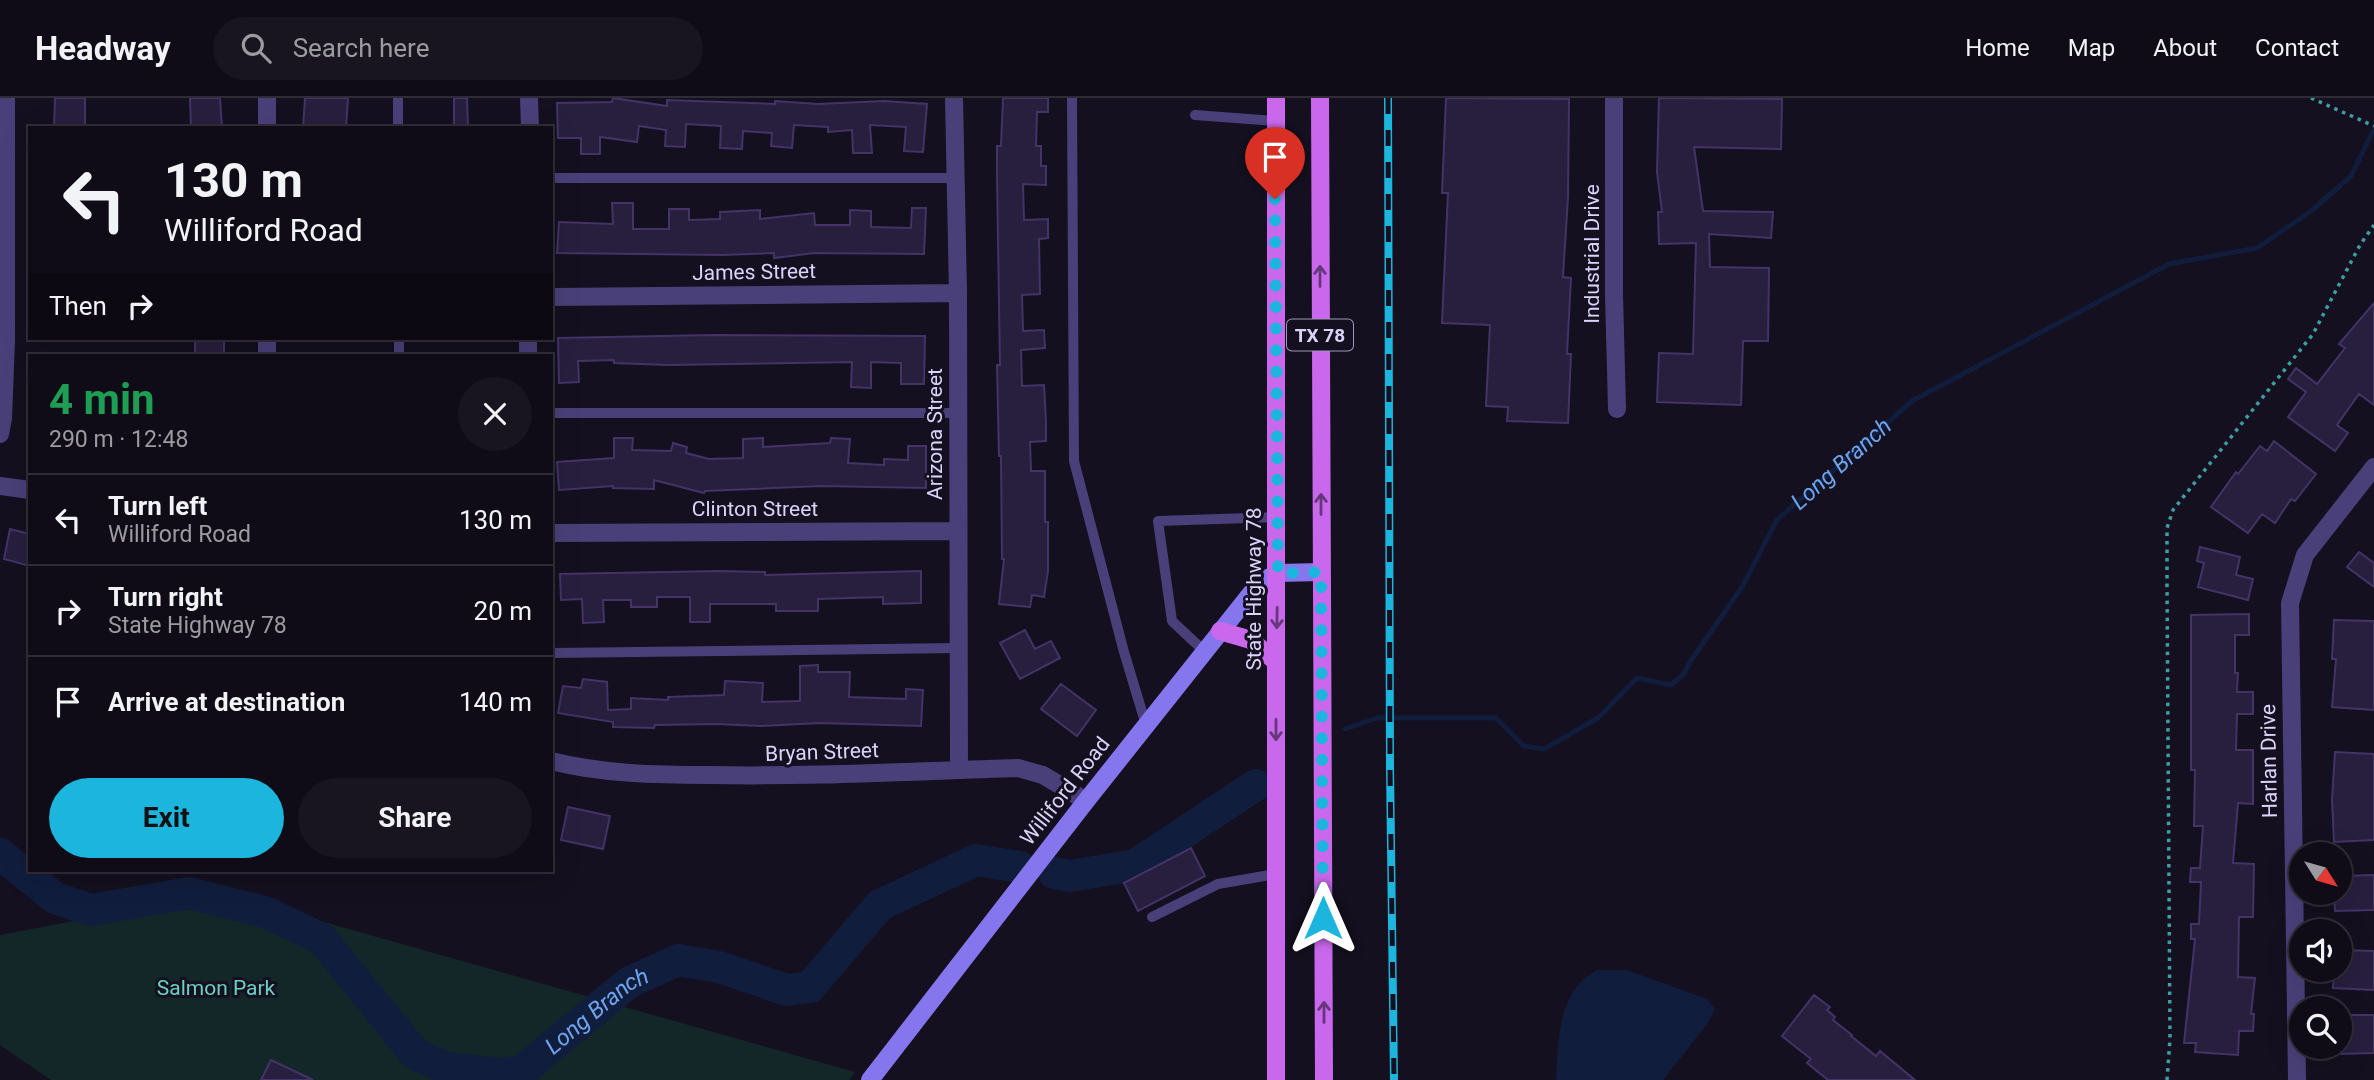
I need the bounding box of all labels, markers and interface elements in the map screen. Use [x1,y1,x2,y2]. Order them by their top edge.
search box [213,17,703,80]
text: Headway [35,29,171,68]
icon: search [237,29,275,67]
text: Search here [293,33,429,63]
text: Home [1965,34,2030,62]
text: Map [2068,34,2115,62]
text: About [2153,34,2217,62]
text: Contact [2255,34,2339,62]
pin [1245,127,1305,199]
icon: arrive [1256,138,1294,176]
text: 130 m [164,152,303,209]
icon: left [49,154,140,245]
street label: Industrial Drive [1580,184,1604,324]
text: Williford Road [164,211,363,249]
street label: James Street [692,259,816,285]
one-way arrow [1313,265,1327,288]
icon: right [121,287,159,325]
text: Then [49,291,107,321]
road number: TX 78 [1287,319,1353,350]
street label: Arizona Street [923,368,947,500]
text: 4 min [49,375,155,424]
button: close [458,377,532,451]
water label: Long Branch [1786,413,1897,515]
text: 290 m · 12:48 [49,426,188,453]
text: Turn left [108,491,207,521]
one-way arrow [1314,492,1328,515]
street label: Clinton Street [692,497,818,521]
icon: left [49,501,87,539]
text: 130 m [459,505,532,535]
street label: State Highway 78 [1242,507,1266,671]
text: Williford Road [108,521,251,548]
text: Turn right [108,582,223,612]
icon: right [49,592,87,630]
text: 20 m [474,596,532,626]
one-way arrow [1270,606,1284,629]
text: State Highway 78 [108,612,287,639]
icon: arrive [49,683,87,721]
text: Arrive at destination [108,687,345,717]
text: 140 m [459,687,532,717]
street label: Harlan Drive [2256,704,2282,818]
one-way arrow [1269,719,1283,742]
street label: Williford Road [1015,732,1115,850]
street label: Bryan Street [765,738,879,766]
button: Exit [49,778,284,858]
button: Share [298,778,532,858]
north arrow [2289,842,2352,905]
map controls [2289,842,2352,1059]
position arrow [1286,881,1360,955]
button: sound [2289,919,2352,982]
water label: Long Branch [540,962,653,1060]
park label: Salmon Park [157,976,276,1000]
button: search [2289,996,2352,1059]
one-way arrow [1317,1001,1331,1024]

